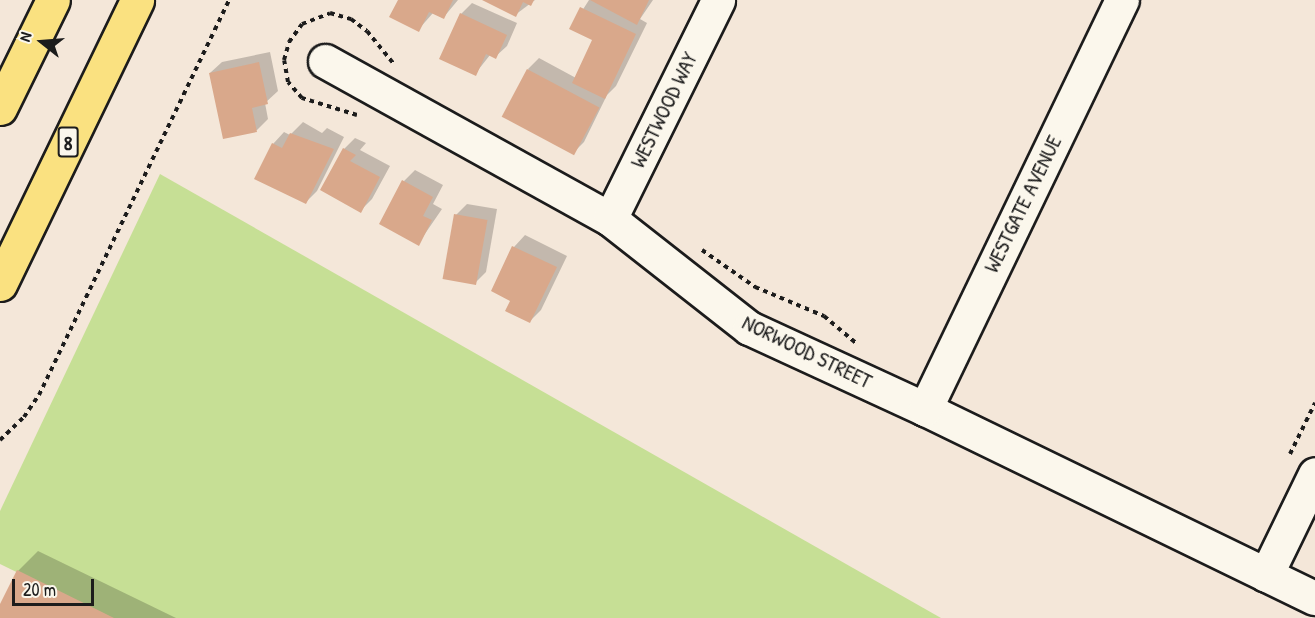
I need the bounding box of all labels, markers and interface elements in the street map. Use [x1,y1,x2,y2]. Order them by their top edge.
north arrow [12,12,72,72]
text: N [13,29,37,44]
street label: WESTWOOD WAY [625,48,703,172]
road number: 8 [58,125,78,159]
street label: WESTGATE AVENUE [979,131,1067,277]
street label: NORWOOD STREET [738,310,876,394]
scale bar [15,567,98,605]
text: 20 m [23,577,56,602]

